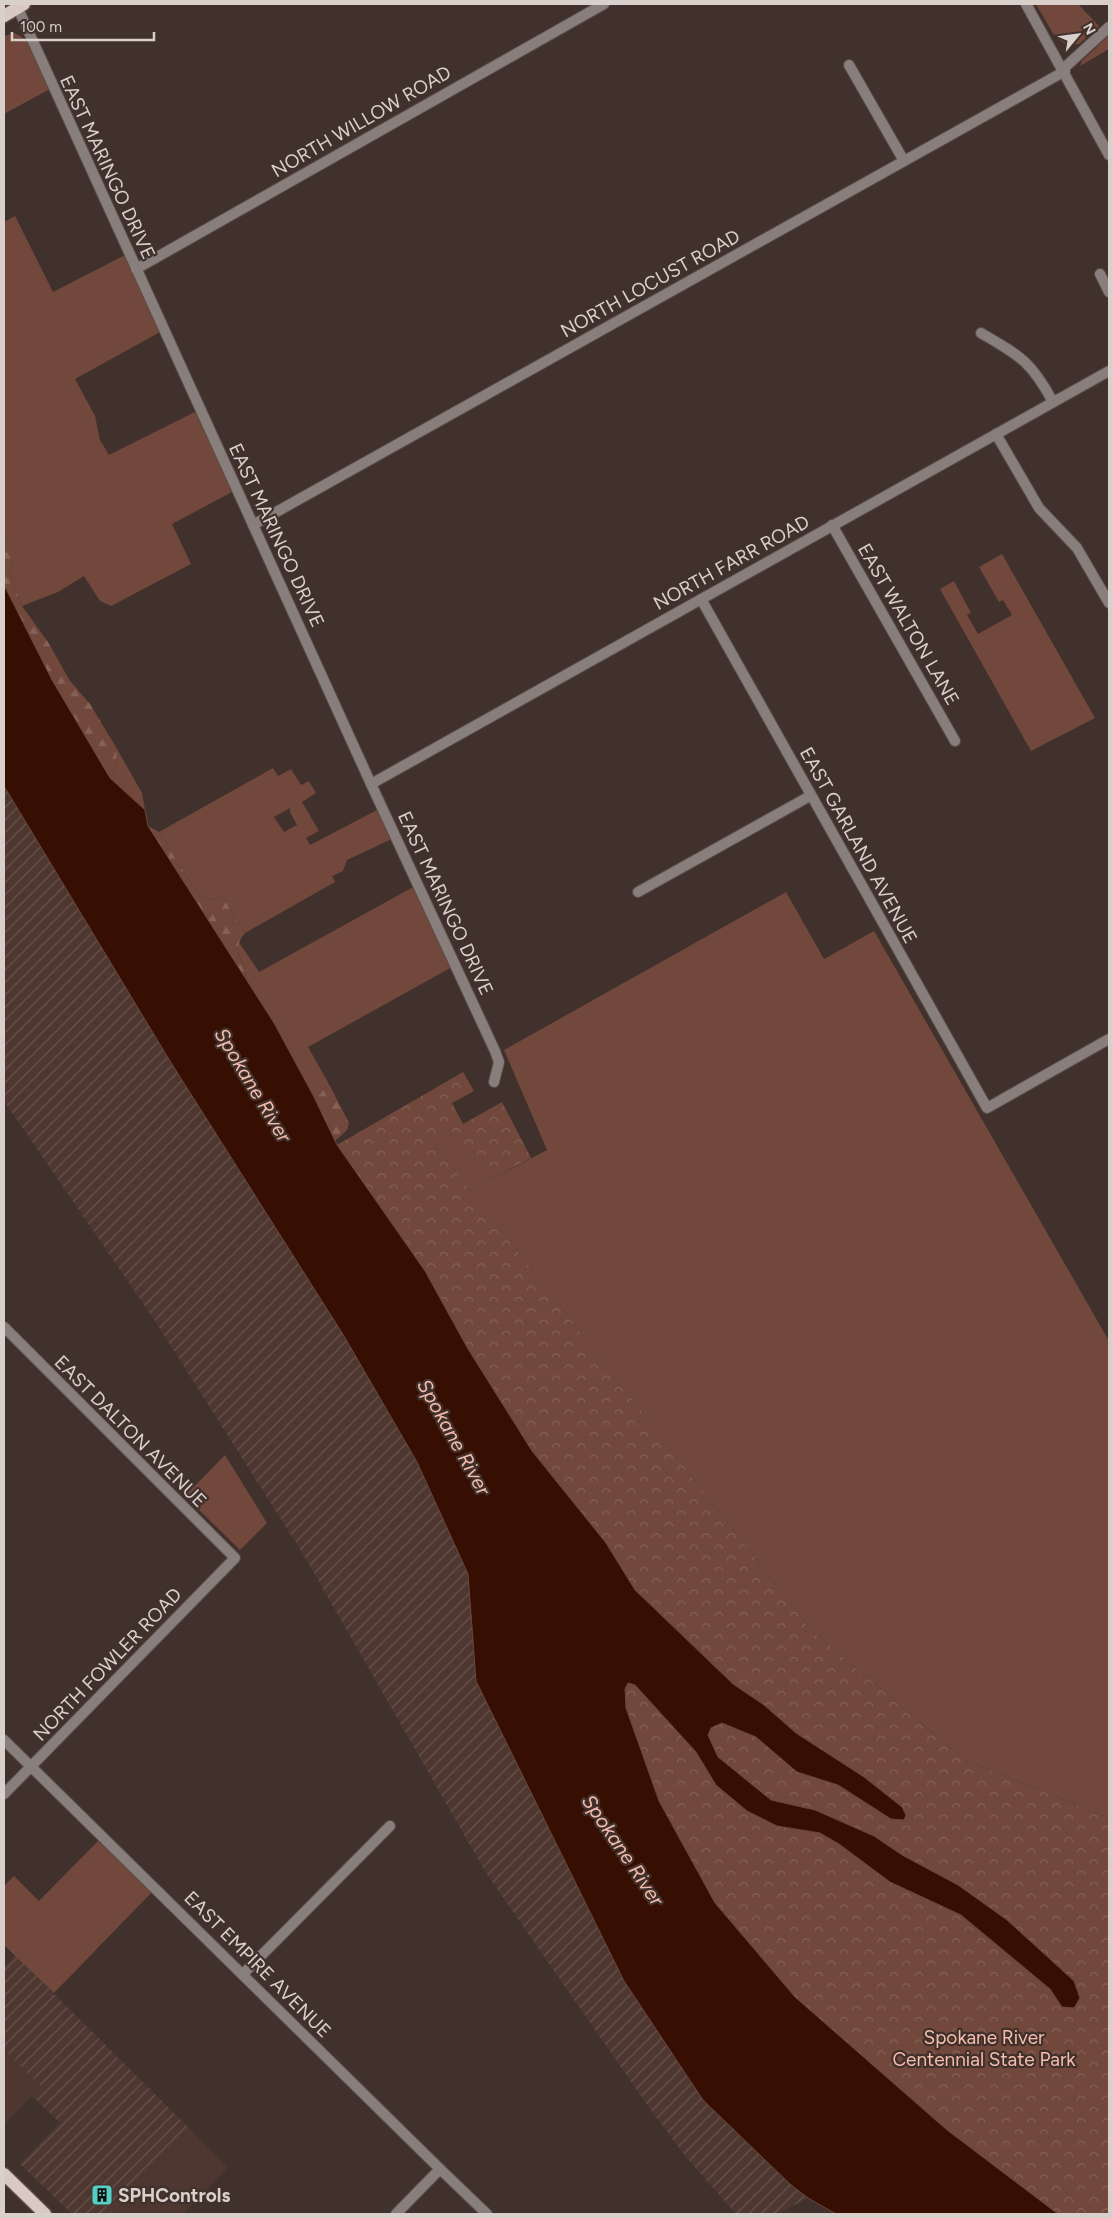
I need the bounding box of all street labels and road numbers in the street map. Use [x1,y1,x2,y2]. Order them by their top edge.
street label: NORTH WILLOW ROAD [267,61,455,182]
street label: EAST MARINGO DRIVE [55,72,160,263]
street label: NORTH LOCUST ROAD [557,225,744,342]
street label: EAST MARINGO DRIVE [224,440,329,631]
street label: NORTH FARR ROAD [649,510,813,615]
street label: EAST WALTON LANE [853,539,964,709]
street label: EAST GARLAND AVENUE [795,743,922,948]
street label: EAST MARINGO DRIVE [393,808,498,999]
street label: EAST DALTON AVENUE [50,1350,212,1512]
street label: NORTH FOWLER ROAD [28,1583,187,1746]
street label: EAST EMPIRE AVENUE [179,1886,336,2043]

